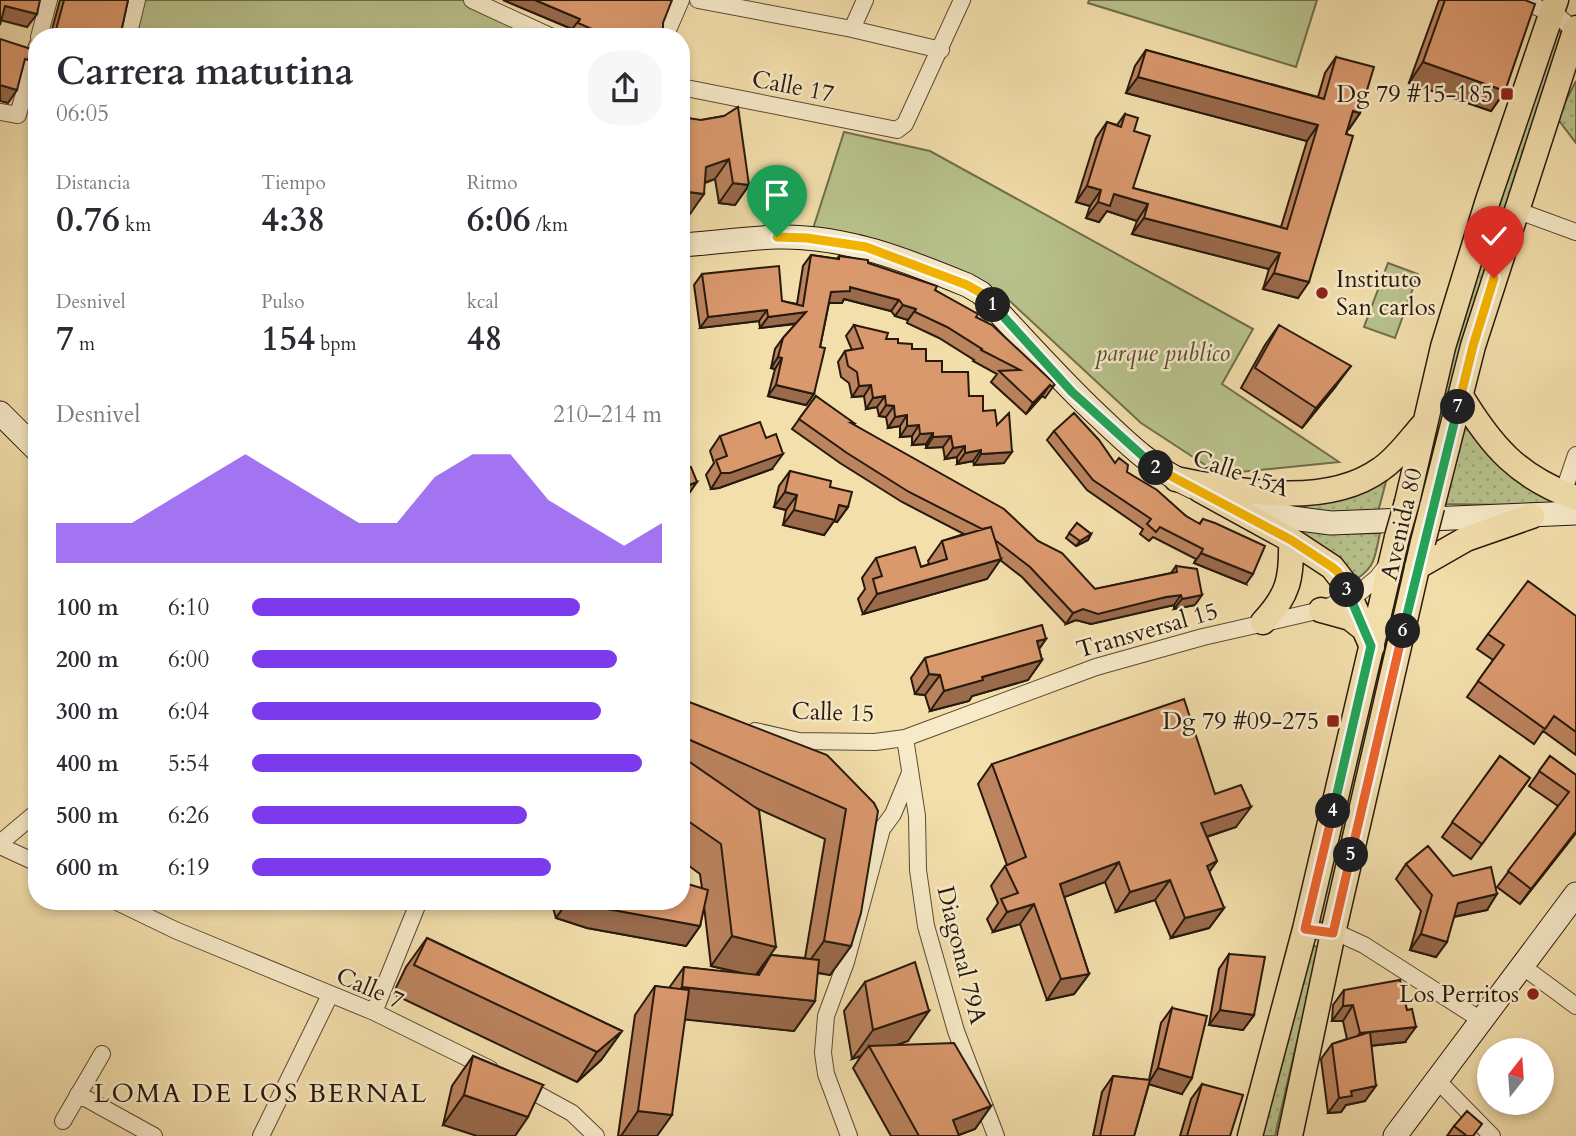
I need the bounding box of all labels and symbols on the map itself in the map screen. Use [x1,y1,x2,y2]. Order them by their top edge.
street label: Calle 17 [749,62,837,111]
place label: Dg 79 #15-185 [1336,78,1493,111]
marker: Dg 79 #15-185 [1499,86,1515,102]
pin [747,165,807,237]
pin [1464,206,1524,278]
place label: Instituto San carlos [1336,263,1436,324]
marker: Instituto San carlos [1314,285,1330,301]
pin: 1 [976,288,1010,322]
park label: parque publico [1094,337,1230,370]
pin: 7 [1440,390,1476,424]
street label: Calle 15A [1188,442,1294,506]
pin: 2 [1138,450,1174,486]
street label: Avenida 80 [1373,465,1430,584]
pin: 3 [1330,572,1364,608]
street label: Transversal 15 [1073,595,1222,666]
pin: 6 [1386,614,1420,648]
street label: Calle 15 [791,695,875,730]
place label: Dg 79 #09-275 [1162,705,1319,738]
marker: Dg 79 #09-275 [1325,713,1341,729]
pin: 4 [1316,794,1350,828]
pin: 5 [1334,838,1368,872]
street label: Diagonal 79A [928,883,995,1029]
street label: Calle 7 [331,959,409,1017]
place label: Los Perritos [1399,978,1519,1011]
marker: Los Perritos [1525,986,1541,1002]
north arrow [1477,1038,1554,1115]
district label: LOMA DE LOS BERNAL [94,1076,428,1111]

